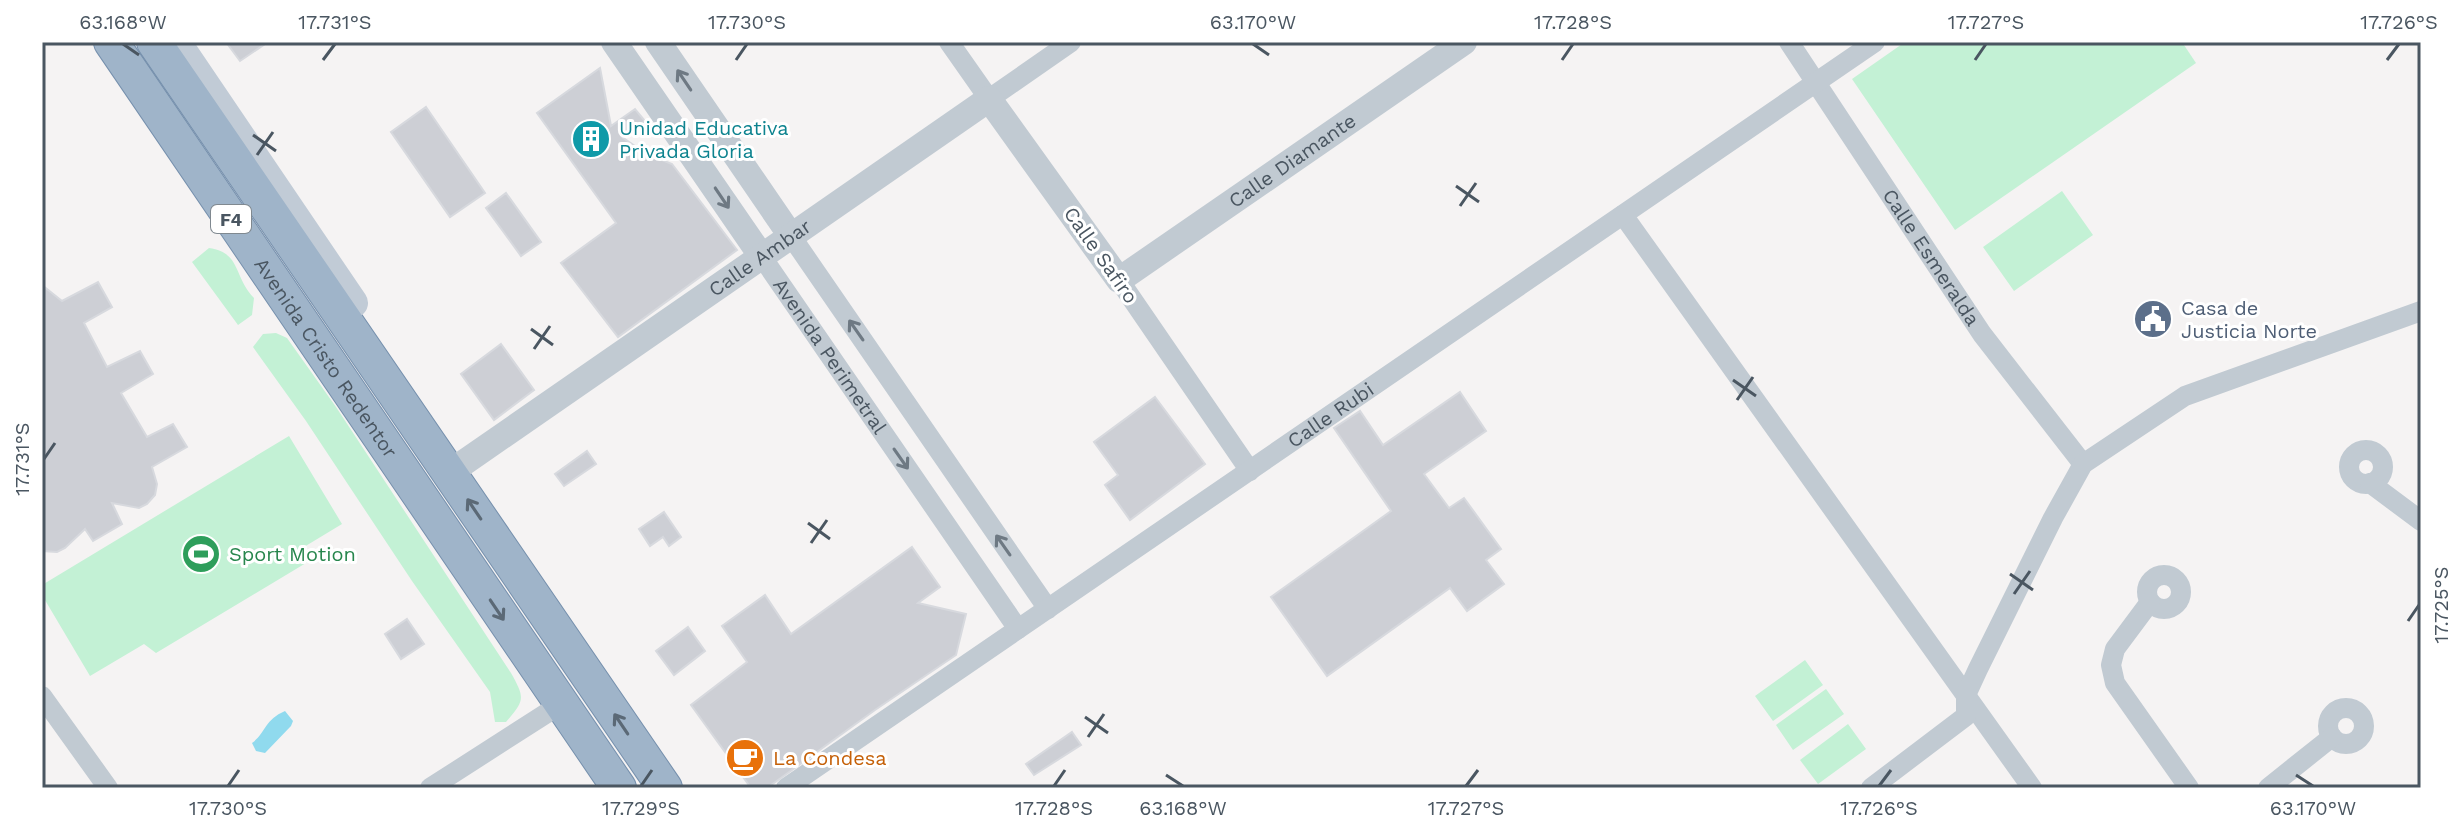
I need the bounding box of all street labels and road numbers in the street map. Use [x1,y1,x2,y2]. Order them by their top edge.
street label: Calle Diamante [1224,108,1360,213]
street label: Calle Esmeralda [1877,184,1985,330]
street label: Calle Safiro [1059,202,1143,308]
road number: F4 [211,205,251,233]
street label: Calle Ambar [704,214,816,302]
street label: Avenida Cristo Redentor [249,253,403,462]
street label: Avenida Perimetral [768,273,892,438]
street label: Calle Rubi [1283,377,1378,453]

